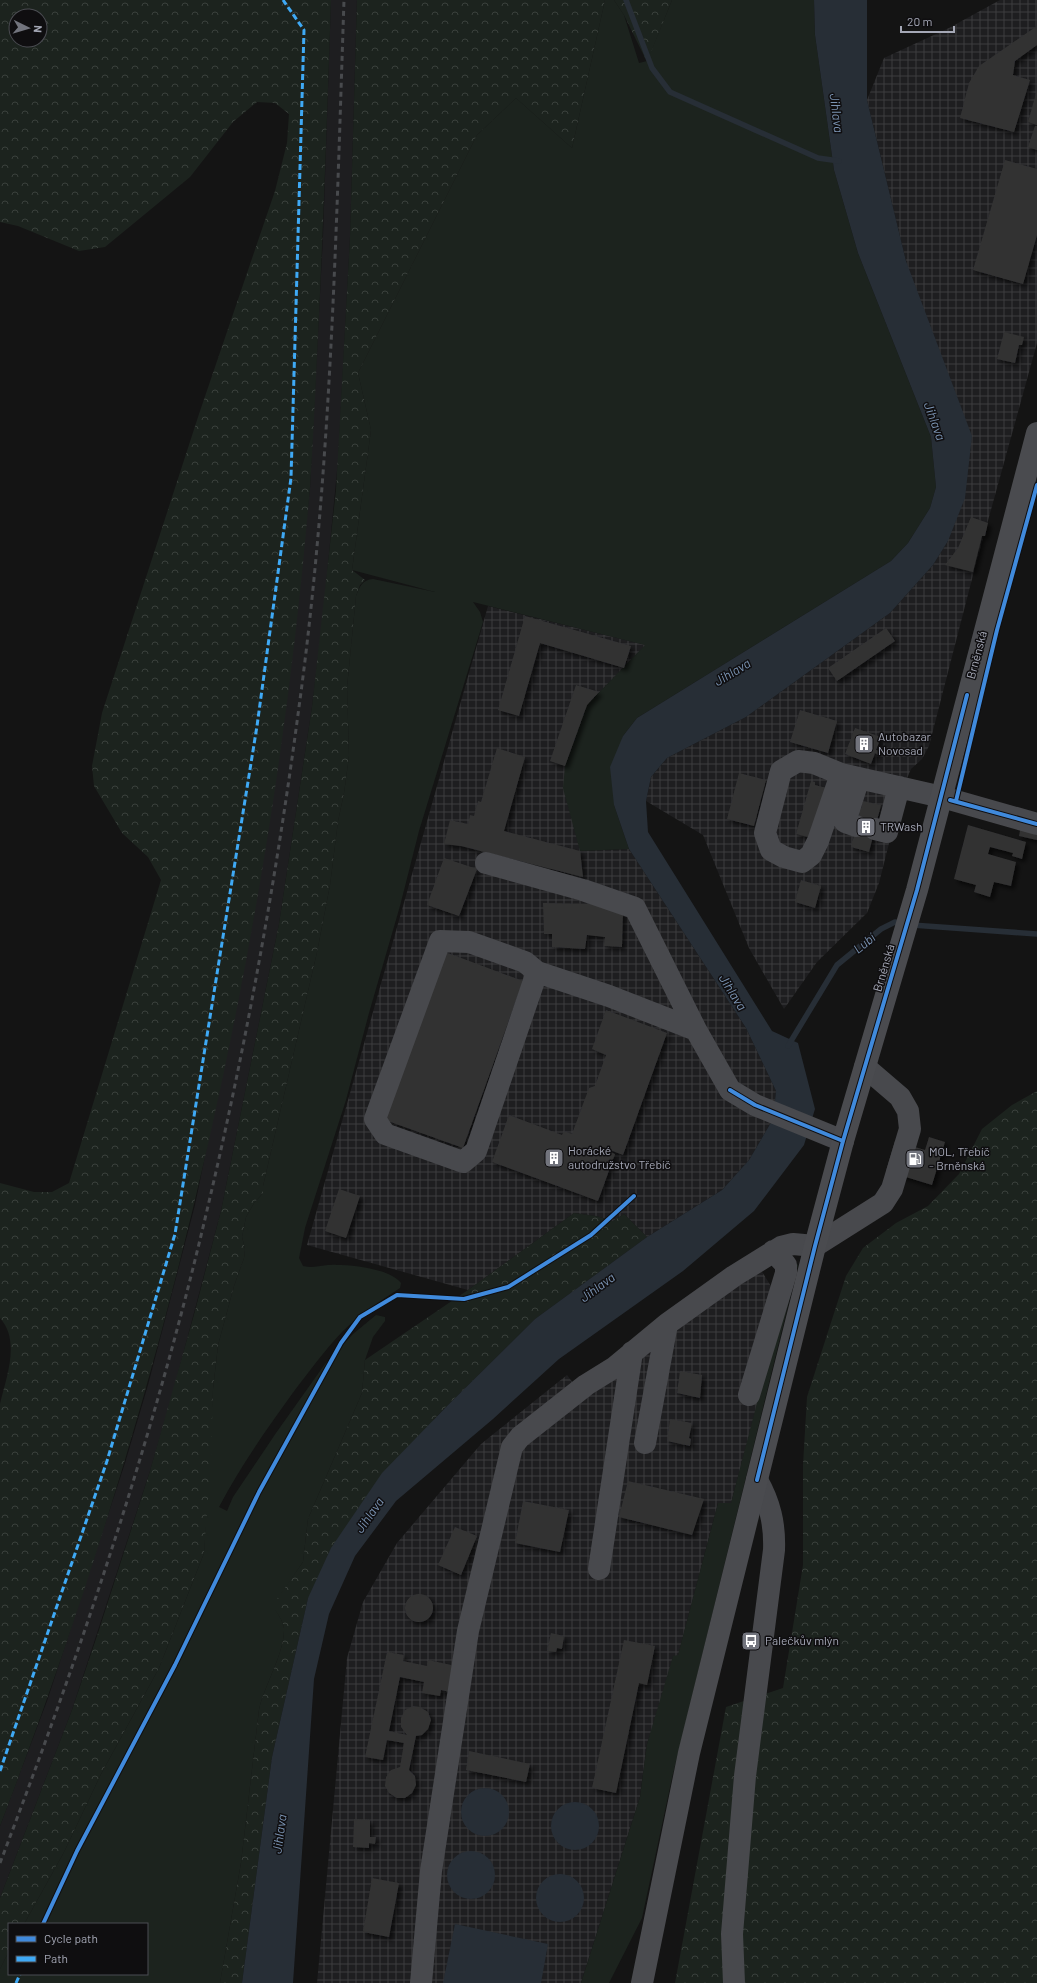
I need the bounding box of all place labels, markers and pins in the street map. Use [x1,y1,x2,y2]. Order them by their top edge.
place label: Autobazar Novosad [878,729,932,757]
building icon: Autobazar Novosad [853,733,875,755]
building icon: TRWash [855,816,877,838]
place label: TRWash [880,819,922,833]
place label: Horácké autodružstvo Třebíč [568,1143,671,1171]
place label: MOL, Třebíč - Brněnská [929,1144,990,1172]
building icon: Horácké autodružstvo Třebíč [543,1147,565,1169]
fuel station icon: MOL, Třebíč - Brněnská [904,1148,926,1170]
bus stop icon: Palečkův mlýn [740,1630,762,1652]
place label: Palečkův mlýn [765,1633,839,1647]

